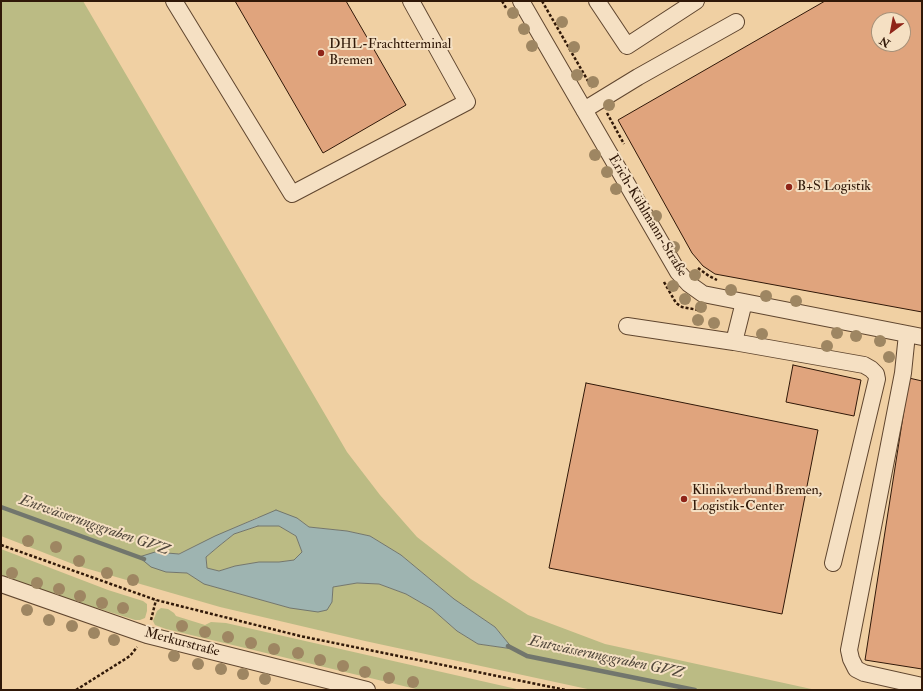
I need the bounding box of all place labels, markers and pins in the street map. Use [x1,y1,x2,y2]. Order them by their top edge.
place label: DHL-Frachtterminal Bremen [329,37,451,70]
marker: DHL-Frachtterminal Bremen [316,48,326,58]
place label: B+S Logistik [797,179,871,195]
marker: B+S Logistik [784,182,794,192]
place label: Klinikverbund Bremen, Logistik-Center [692,483,822,516]
marker: Klinikverbund Bremen, Logistik-Center [679,494,689,504]

